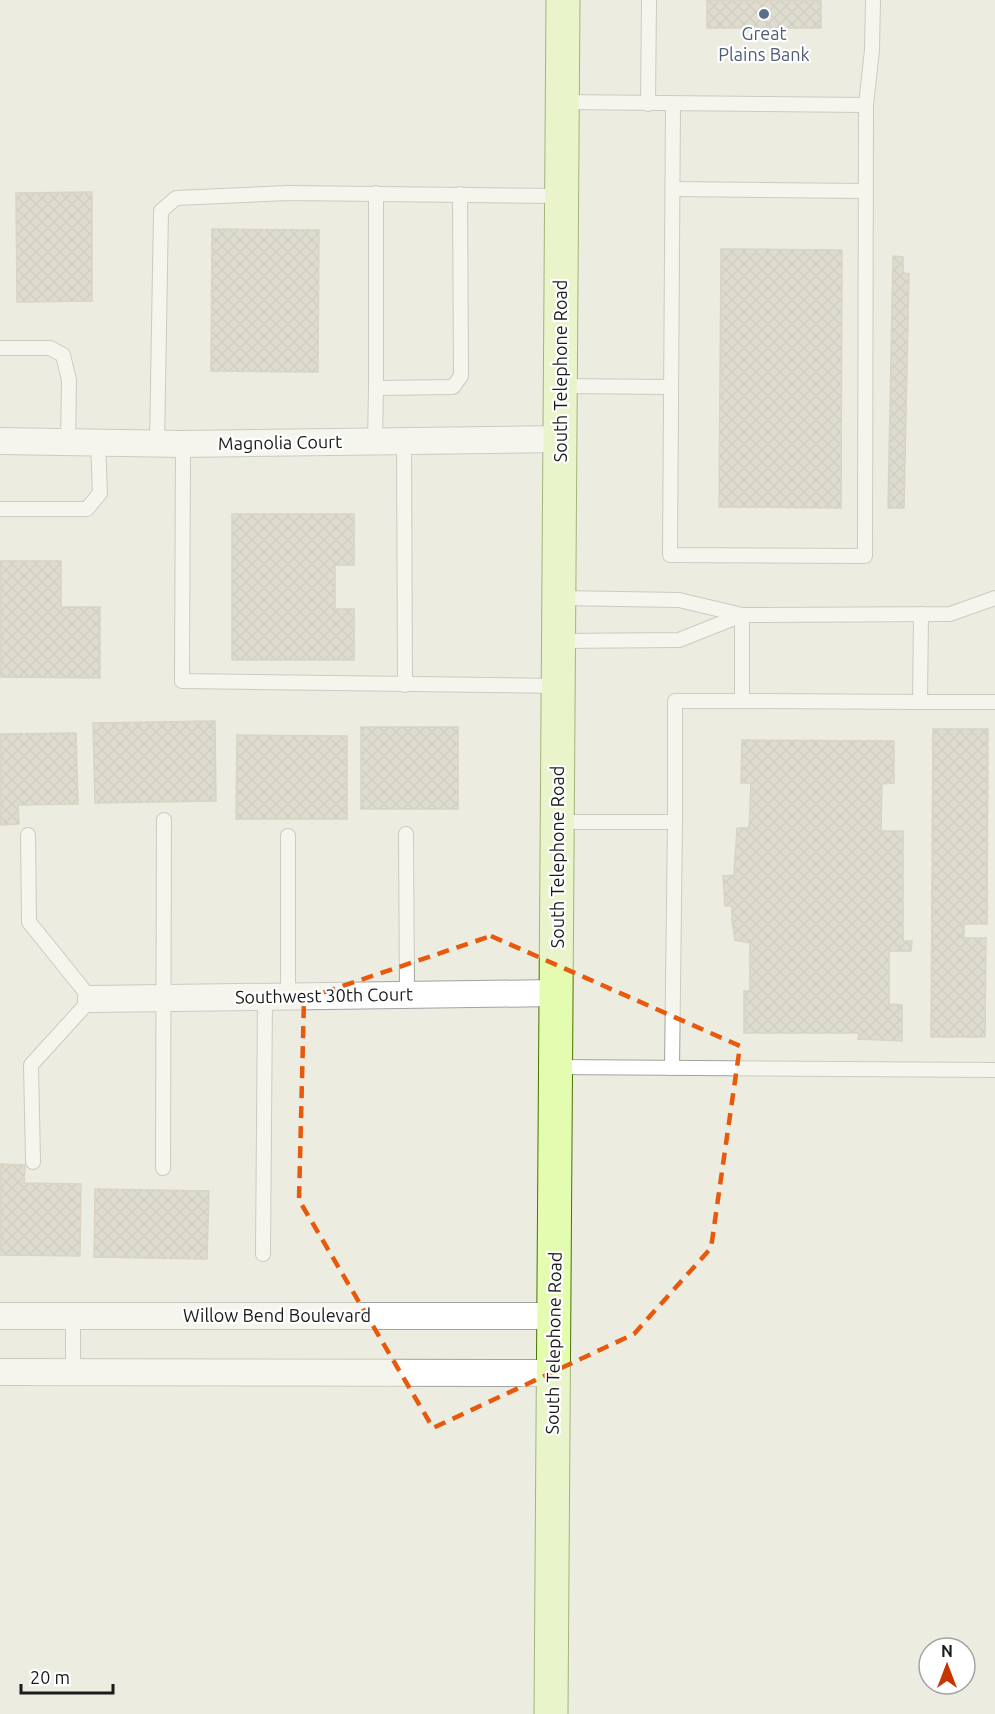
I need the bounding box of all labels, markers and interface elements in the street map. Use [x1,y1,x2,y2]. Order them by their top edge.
marker: Great Plains Bank [757,7,771,21]
place label: Great Plains Bank [718,23,810,64]
street label: South Telephone Road [550,280,570,462]
street label: Magnolia Court [218,431,342,453]
street label: South Telephone Road [547,766,567,948]
street label: Southwest 30th Court [235,983,413,1007]
street label: South Telephone Road [541,1252,565,1434]
street label: Willow Bend Boulevard [183,1305,371,1325]
north arrow [917,1636,977,1696]
text: N [941,1642,953,1660]
scale bar [21,1657,112,1695]
text: 20 m [30,1667,70,1687]

